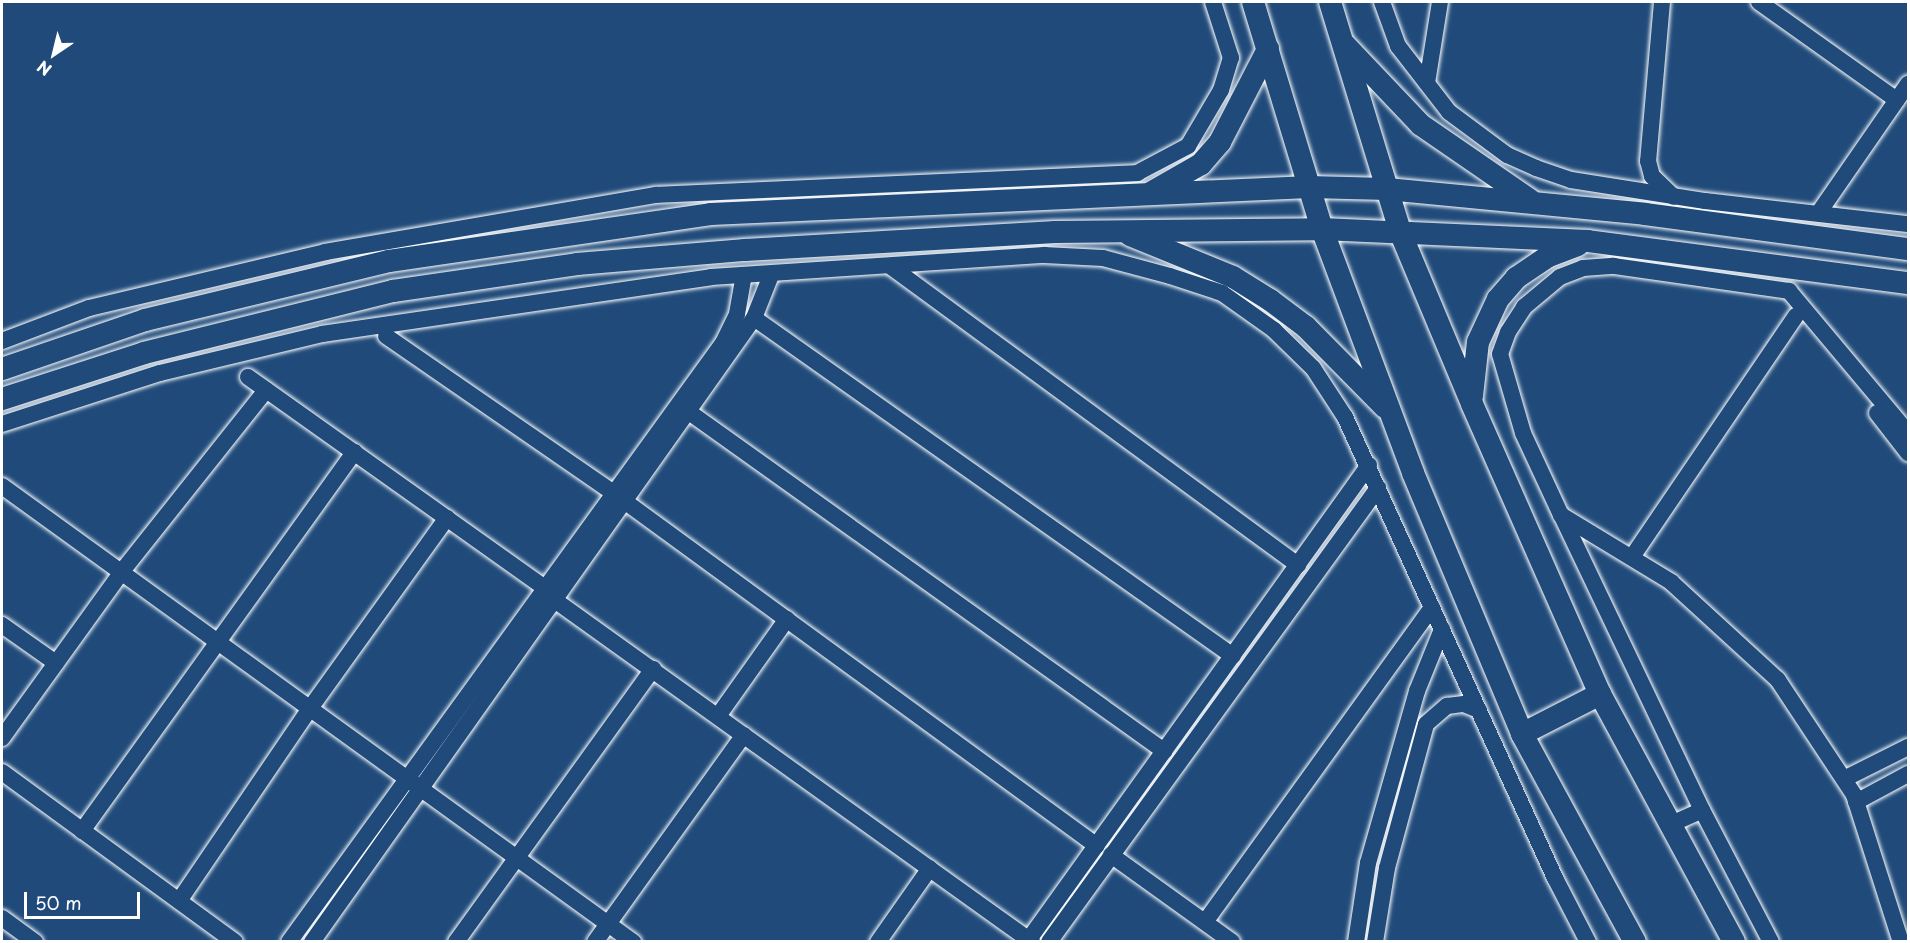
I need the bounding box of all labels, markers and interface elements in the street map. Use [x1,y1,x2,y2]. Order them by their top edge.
north arrow [24,24,84,84]
text: N [32,55,56,82]
scale bar [27,880,142,918]
text: 50 m [35,889,82,916]

